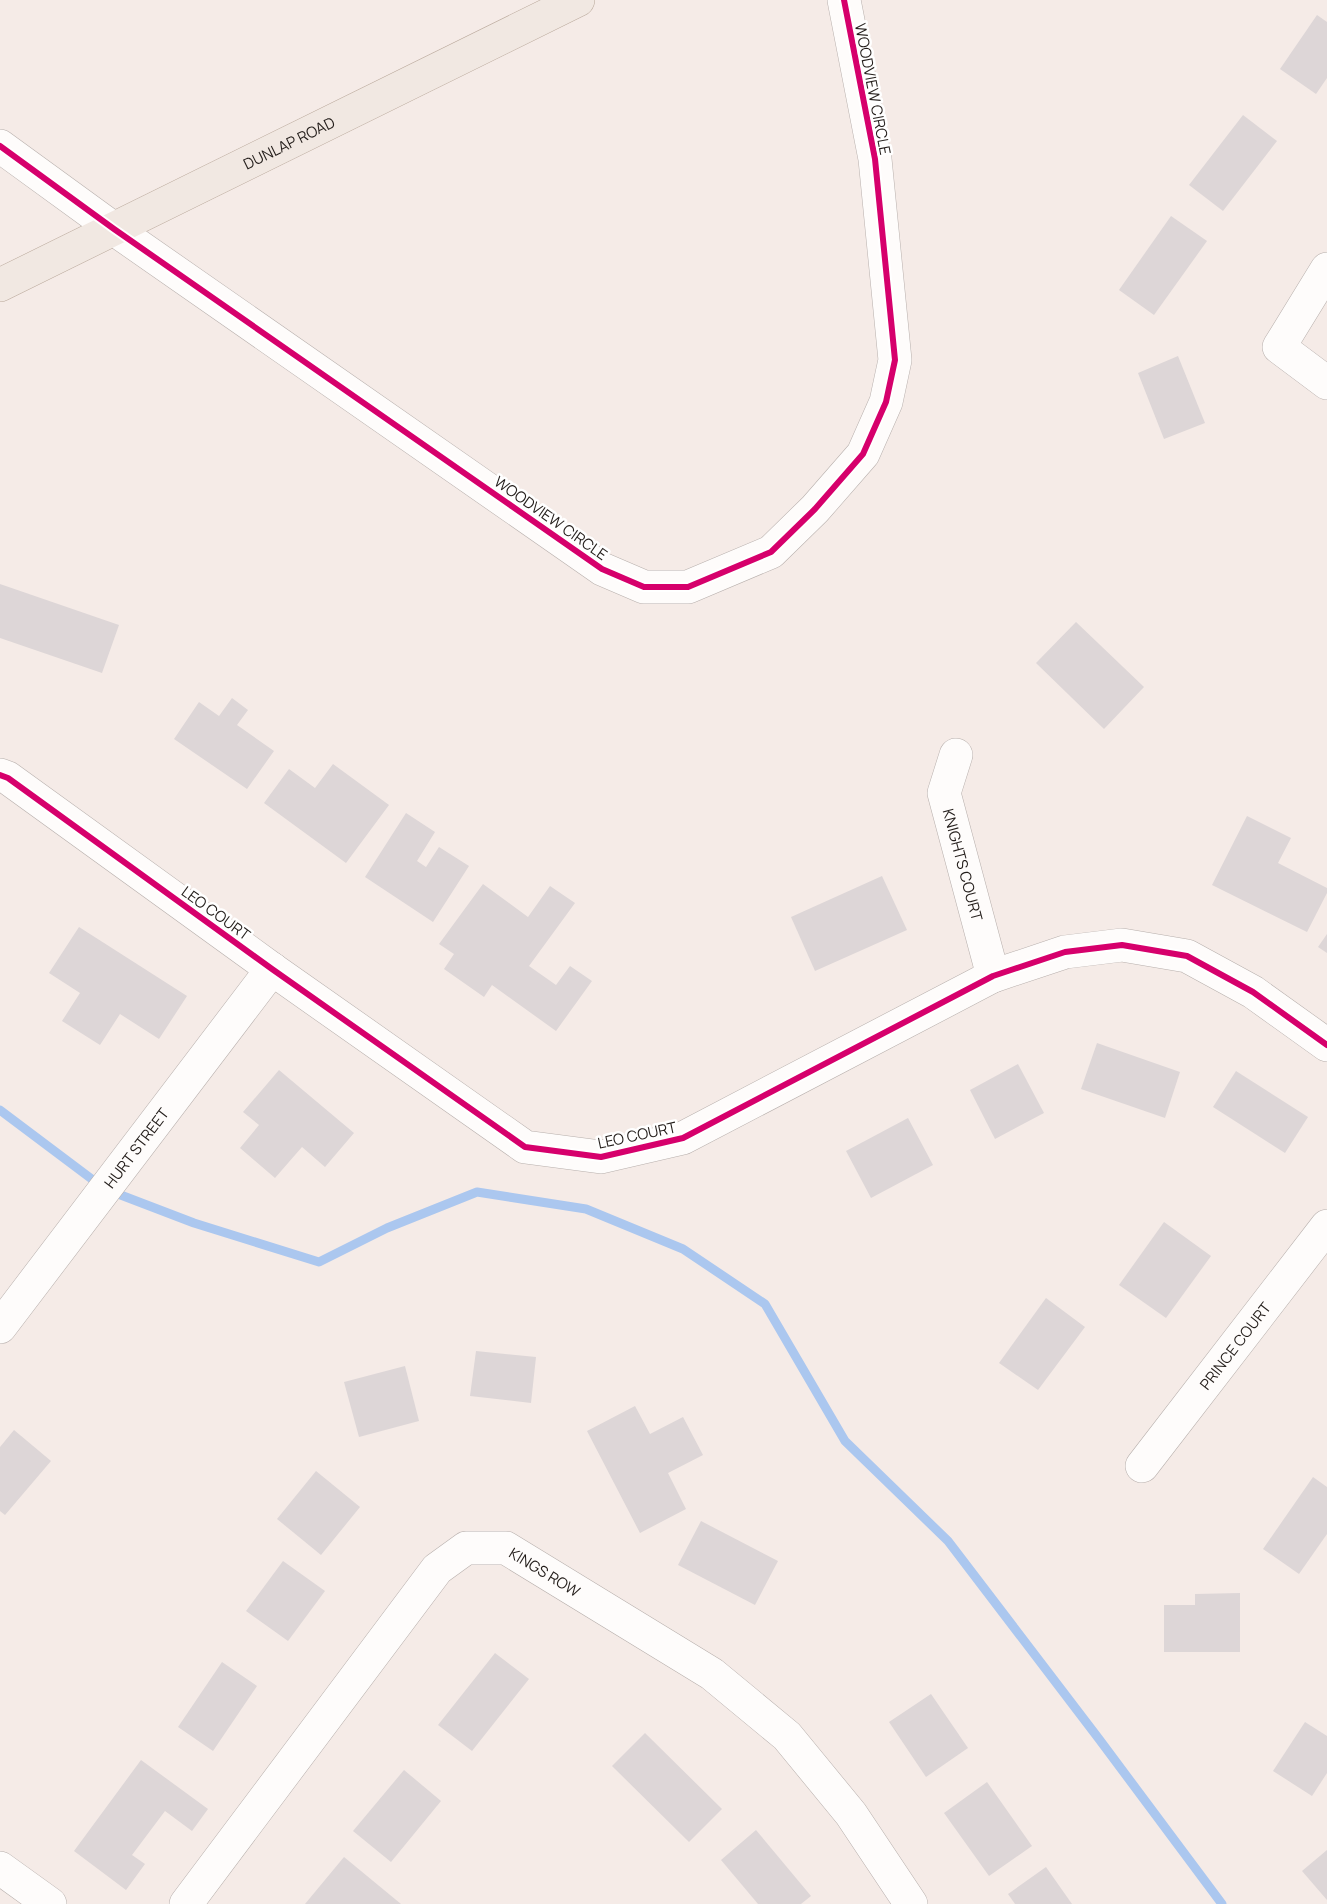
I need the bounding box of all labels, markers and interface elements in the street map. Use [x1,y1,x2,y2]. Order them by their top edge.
street label: WOODVIEW CIRCLE [850,21,896,157]
street label: DUNLAP ROAD [239,111,338,174]
street label: WOODVIEW CIRCLE [490,471,612,565]
street label: KNIGHTS COURT [938,806,988,923]
street label: LEO COURT [177,881,255,945]
street label: HURT STREET [99,1103,173,1192]
street label: LEO COURT [596,1116,678,1154]
street label: PRINCE COURT [1194,1298,1275,1394]
street label: KINGS ROW [506,1542,584,1601]

